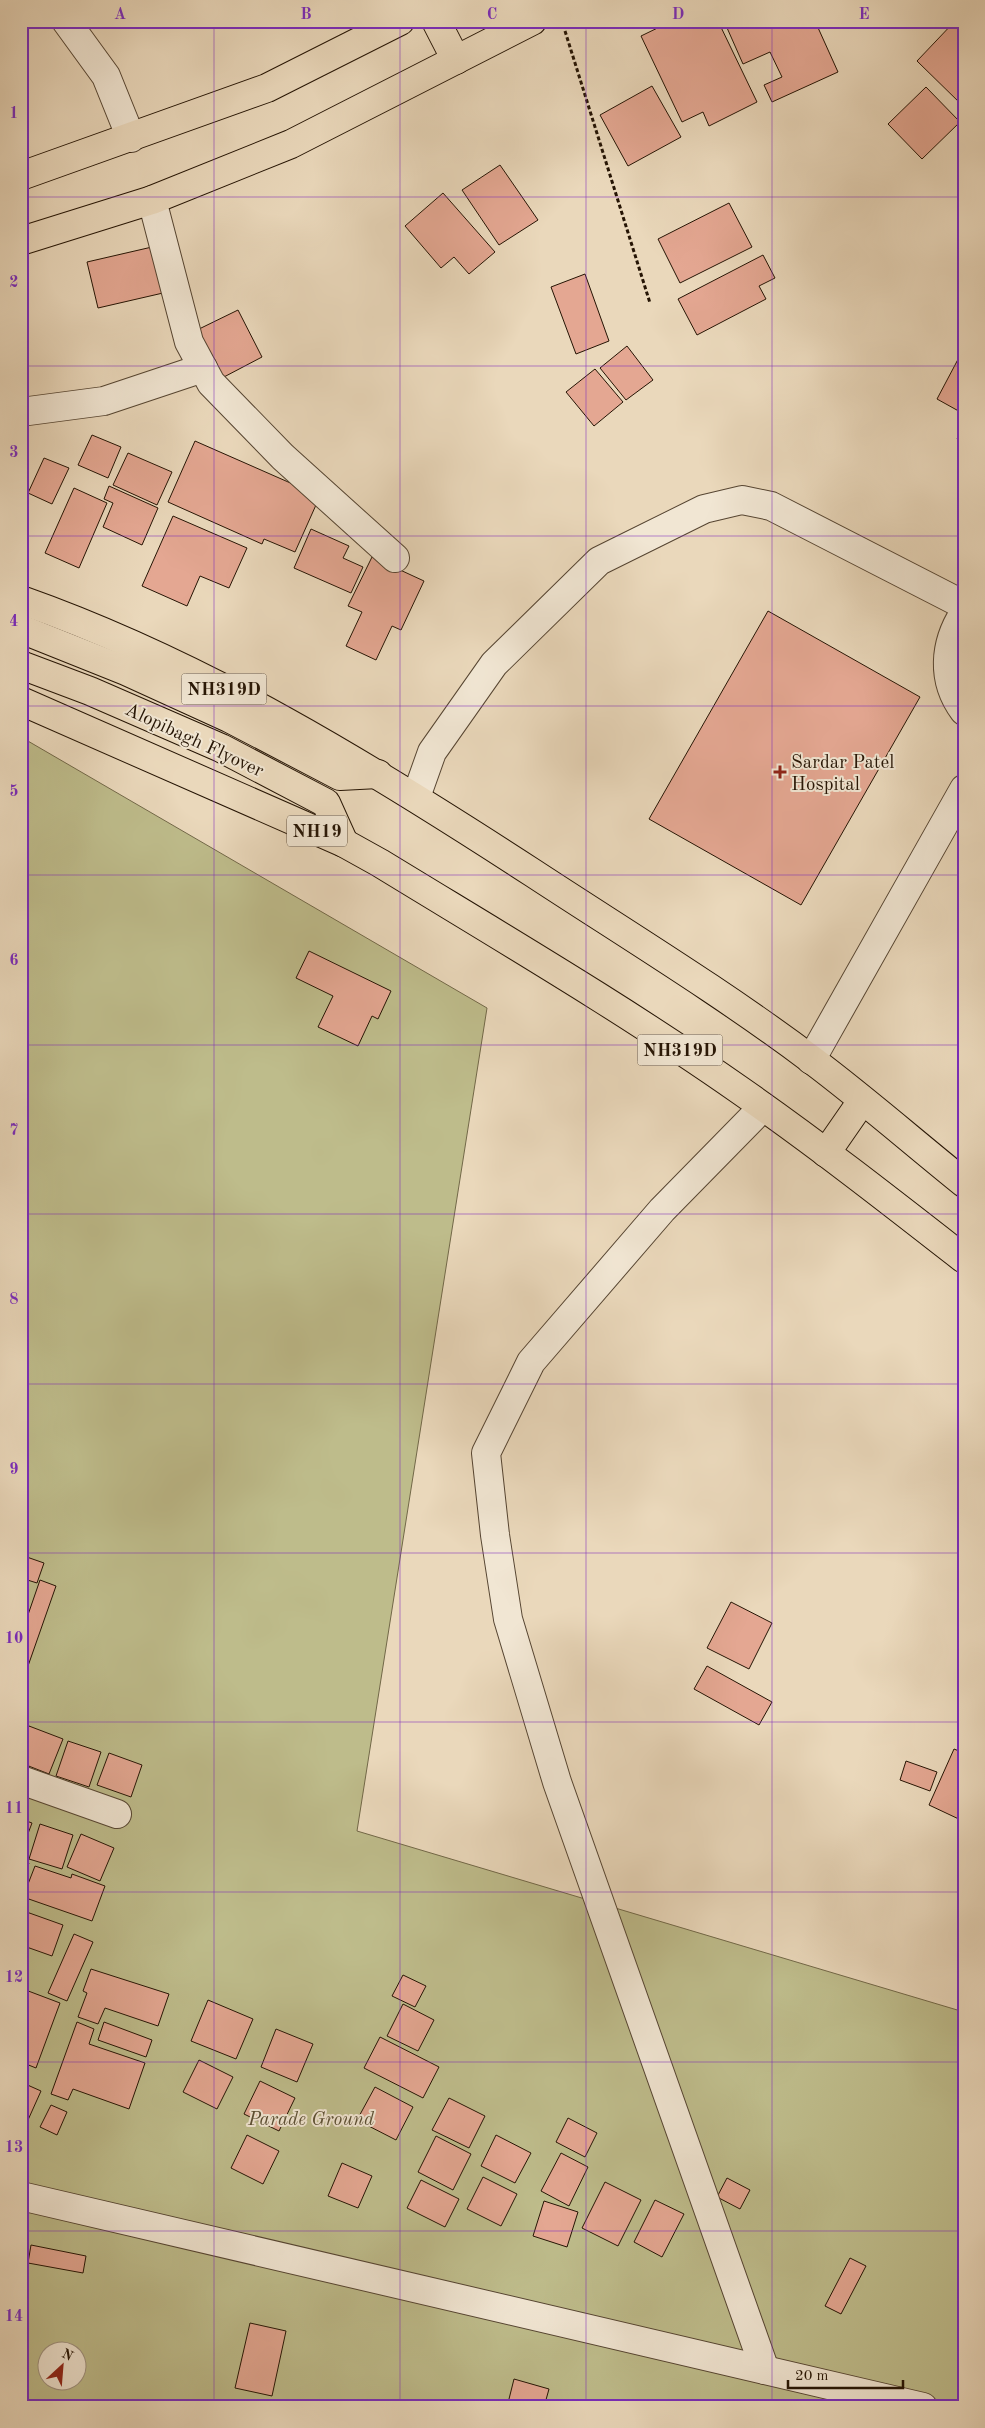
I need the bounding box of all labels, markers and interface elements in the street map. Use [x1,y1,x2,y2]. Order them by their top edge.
text: A [114,7,126,23]
text: B [300,7,312,23]
text: C [487,7,497,23]
text: D [672,7,684,23]
text: E [858,7,870,23]
text: 1 [9,106,19,122]
text: 2 [9,275,19,291]
text: 3 [9,445,19,461]
text: 4 [9,614,19,630]
road number: NH319D [182,674,266,704]
street label: Alopibagh Flyover [122,701,266,782]
place label: Sardar Patel Hospital [791,754,894,795]
marker: Sardar Patel Hospital [773,765,787,779]
text: 5 [9,784,19,800]
road number: NH19 [287,816,347,846]
text: 6 [9,953,19,969]
road number: NH319D [638,1034,722,1066]
text: 7 [9,1123,19,1139]
text: 8 [9,1292,19,1308]
text: 9 [9,1462,19,1478]
text: 10 [5,1631,23,1647]
text: 11 [5,1801,23,1817]
text: 12 [5,1970,23,1986]
park label: Parade Ground [247,2111,375,2130]
text: 13 [5,2140,23,2156]
text: 14 [5,2309,23,2325]
north arrow [38,2340,88,2390]
text: N [59,2347,75,2364]
scale bar [788,2358,902,2390]
text: 20 m [795,2369,829,2384]

